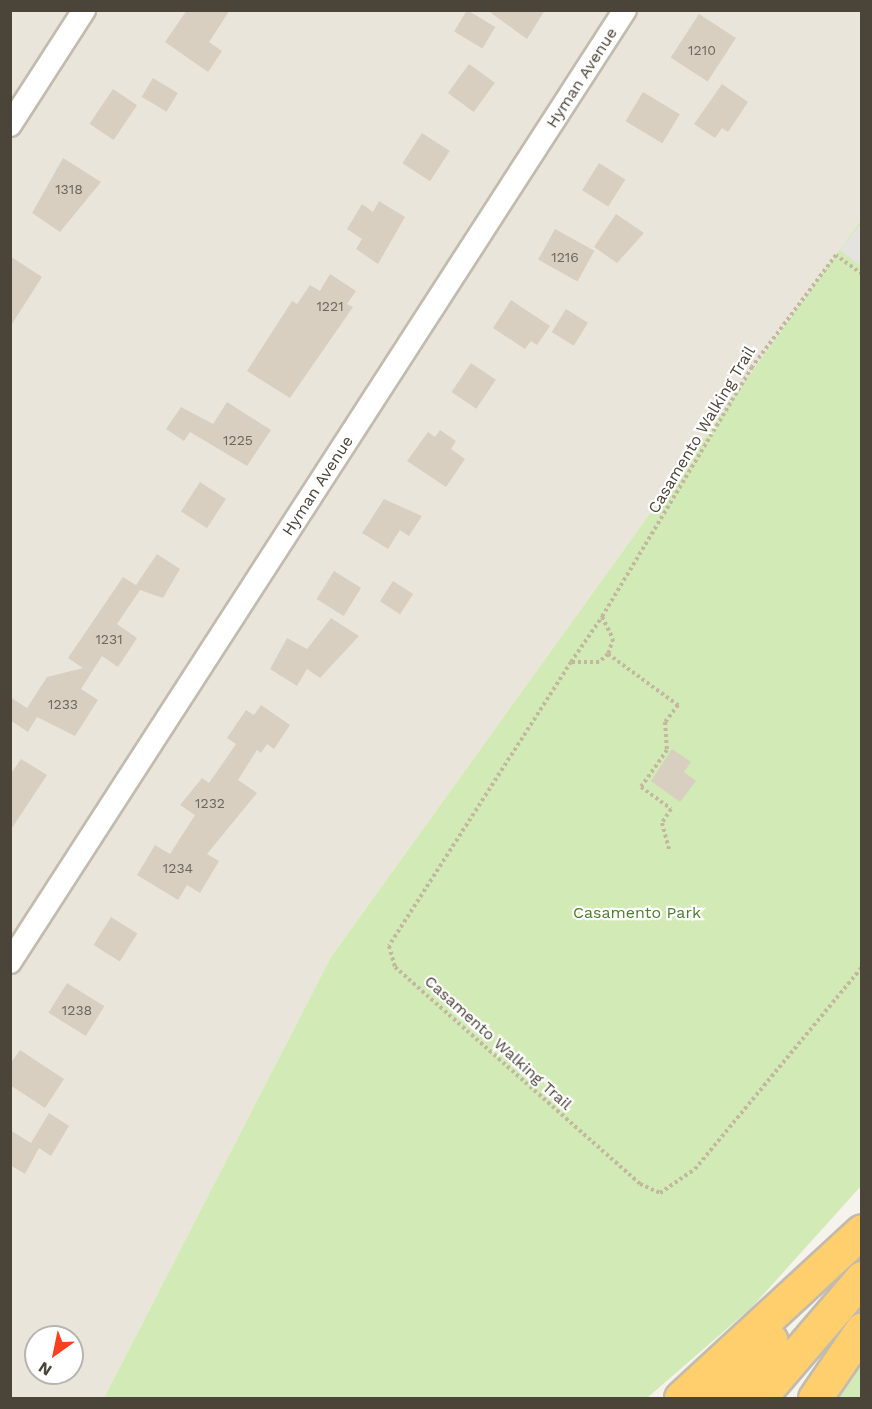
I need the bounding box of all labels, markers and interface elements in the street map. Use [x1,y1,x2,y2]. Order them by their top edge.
street label: Hyman Avenue [542,24,622,132]
house number: 1210 [688,42,716,58]
house number: 1318 [55,181,83,197]
house number: 1216 [551,249,579,265]
house number: 1221 [316,298,344,314]
street label: Casamento Walking Trail [644,343,760,517]
house number: 1225 [223,432,253,448]
street label: Hyman Avenue [278,432,358,540]
house number: 1231 [95,631,123,647]
house number: 1233 [48,696,78,712]
house number: 1232 [195,795,225,811]
house number: 1234 [163,860,193,876]
park label: Casamento Park [573,903,701,923]
street label: Casamento Walking Trail [420,971,576,1115]
house number: 1238 [62,1002,92,1018]
north arrow [24,1325,84,1385]
text: N [35,1358,55,1380]

